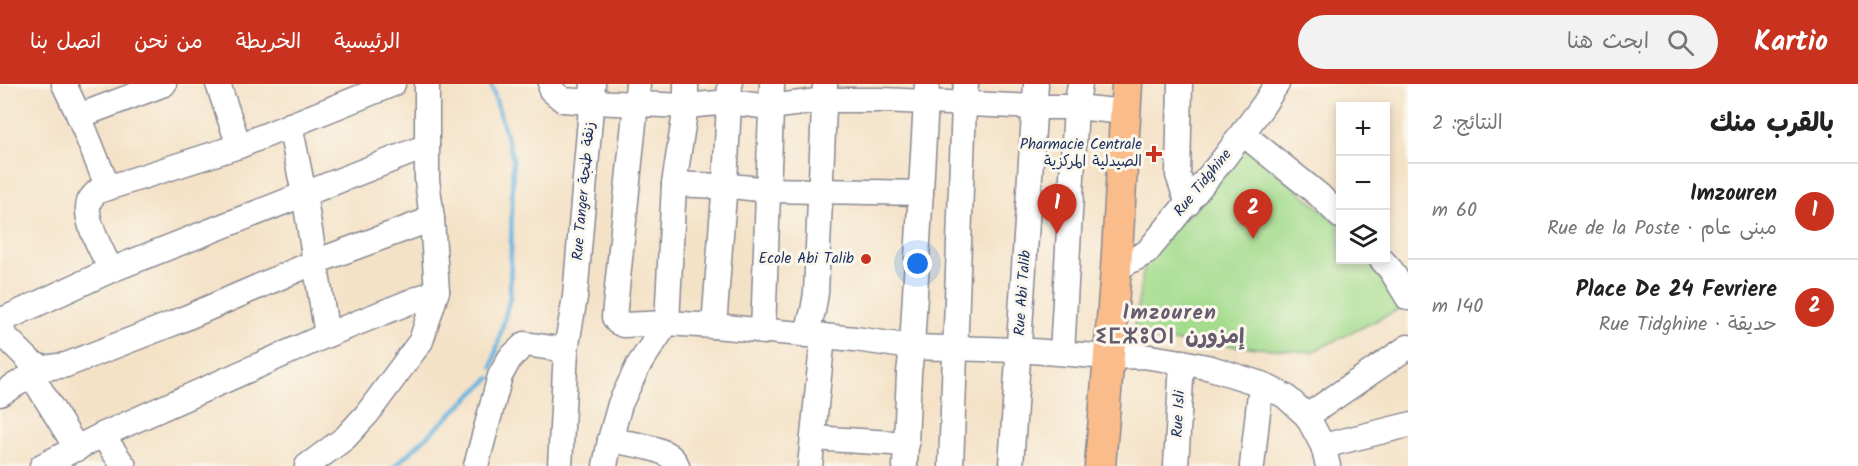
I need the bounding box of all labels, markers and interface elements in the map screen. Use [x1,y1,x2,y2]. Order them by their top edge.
search box [1298,15,1718,69]
text: Kartio [1754,20,1828,65]
text: ابحث هنا [1567,25,1649,60]
text: اتصل بنا [30,26,101,59]
text: من نحن [134,26,203,59]
text: الخريطة [236,26,301,59]
text: الرئيسية [334,26,400,59]
icon: search [1664,26,1697,59]
map controls [1336,102,1390,264]
button: + [1336,102,1390,156]
text: بالقرب منك [1710,103,1834,145]
text: النتائج: 2 [1432,108,1503,140]
street label: Rue Tanger زنقة طنجة [566,121,602,261]
place label: Pharmacie Centrale الصيدلية المركزية [1020,133,1142,174]
street label: Rue Tidghine [1168,144,1238,222]
marker: Pharmacie Centrale الصيدلية المركزية [1147,147,1161,161]
button: − [1336,156,1390,210]
text: Imzouren [1690,177,1777,212]
pin: 1 [1038,184,1076,234]
pin: 2 [1234,190,1272,239]
text: 60 m [1432,195,1477,227]
text: 1 [1811,195,1818,227]
button: layers [1336,210,1390,264]
text: مبنى عام · Rue de la Poste [1547,213,1777,245]
place label: Ecole Abi Talib [759,247,854,271]
your location [903,249,932,278]
street label: Rue Abi Talib [1008,249,1038,336]
marker: Ecole Abi Talib [859,252,873,266]
text: Place De 24 Fevriere [1576,273,1777,308]
text: 140 m [1432,291,1483,323]
text: 2 [1809,291,1820,323]
district label: Imzouren ⵉⵎⵣⵓⵔⵏ إمزورن [1096,297,1245,354]
text: حديقة · Rue Tidghine [1599,309,1777,341]
street label: Rue Isli [1166,388,1192,438]

